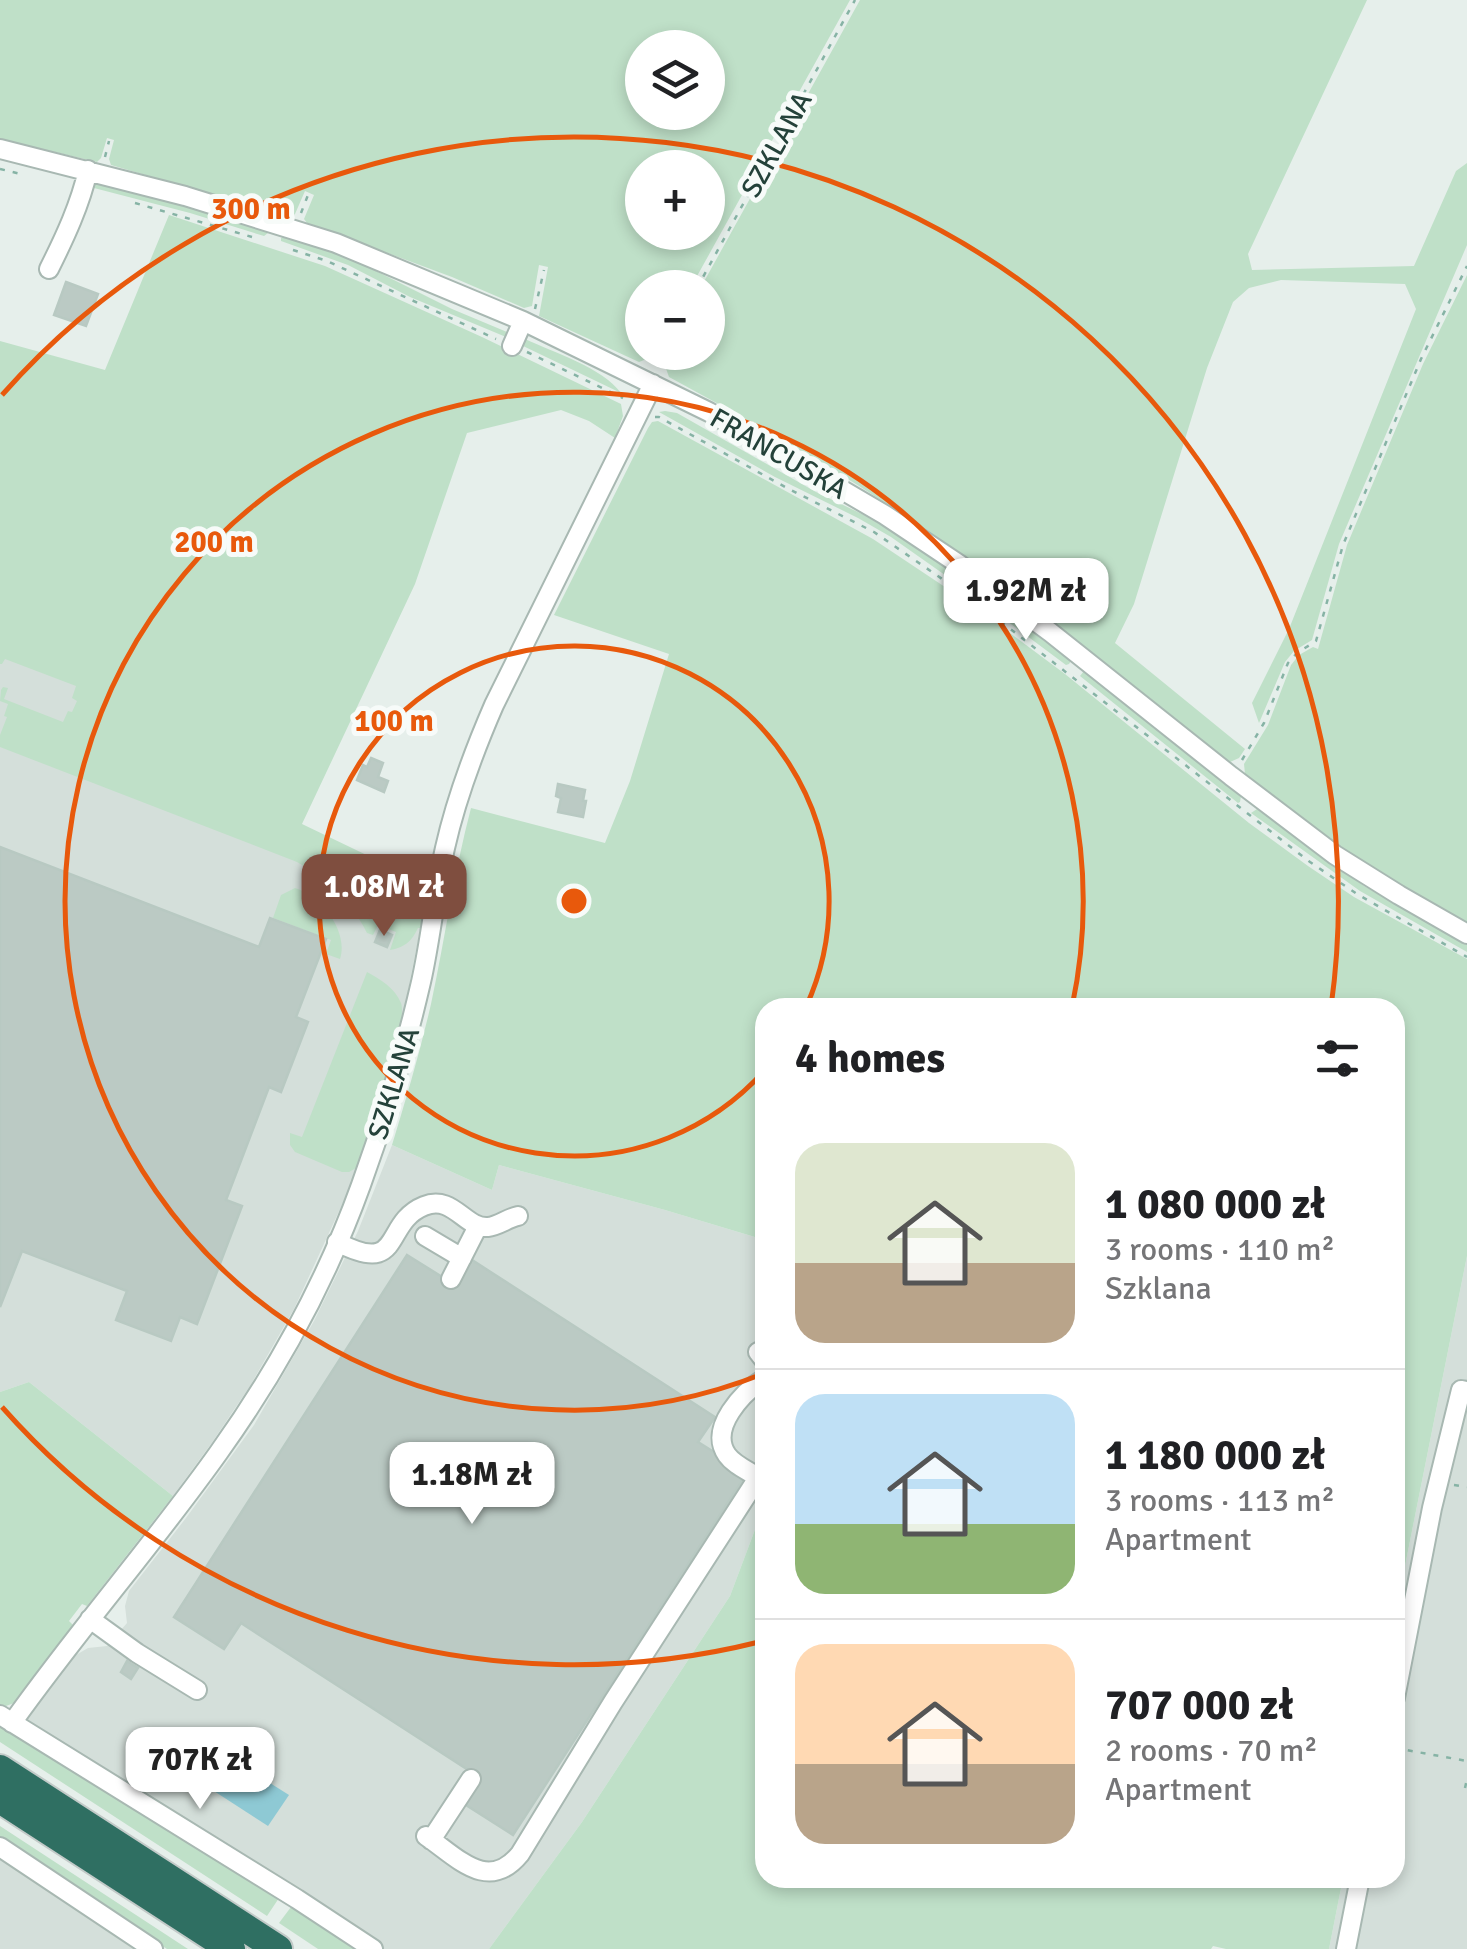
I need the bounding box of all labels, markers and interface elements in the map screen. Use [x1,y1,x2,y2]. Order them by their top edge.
map controls [625,30,725,370]
button: layers [625,30,725,130]
street label: SZKLANA [734,86,820,203]
button: + [625,150,725,250]
text: 300 m [211,191,291,228]
button: − [625,270,725,370]
street label: FRANCUSKA [704,401,853,507]
text: 200 m [174,524,254,561]
pin: 1.92M zł [923,558,1129,643]
text: 1.92M zł [966,571,1086,610]
text: 100 m [354,703,434,740]
pin: 1.08M zł [281,854,487,939]
text: 1.08M zł [324,867,444,906]
centre of rings [556,883,592,919]
street label: SZKLANA [361,1023,427,1143]
icon: filters [1310,1031,1365,1086]
text: 4 homes [795,1033,945,1084]
text: 1 080 000 zł [1105,1179,1326,1230]
icon: home [875,1183,995,1303]
text: 3 rooms · 110 m² [1105,1230,1335,1269]
text: Szklana [1105,1269,1212,1308]
text: 1 180 000 zł [1105,1430,1326,1481]
icon: home [875,1434,995,1554]
pin: 1.18M zł [369,1442,575,1527]
text: 1.18M zł [412,1455,532,1494]
text: 3 rooms · 113 m² [1105,1481,1335,1520]
text: Apartment [1105,1520,1252,1559]
text: 707 000 zł [1105,1680,1294,1731]
icon: home [875,1684,995,1804]
pin: 707K zł [108,1727,292,1812]
text: 2 rooms · 70 m² [1105,1731,1318,1770]
text: 707K zł [148,1740,252,1779]
text: Apartment [1105,1770,1252,1809]

